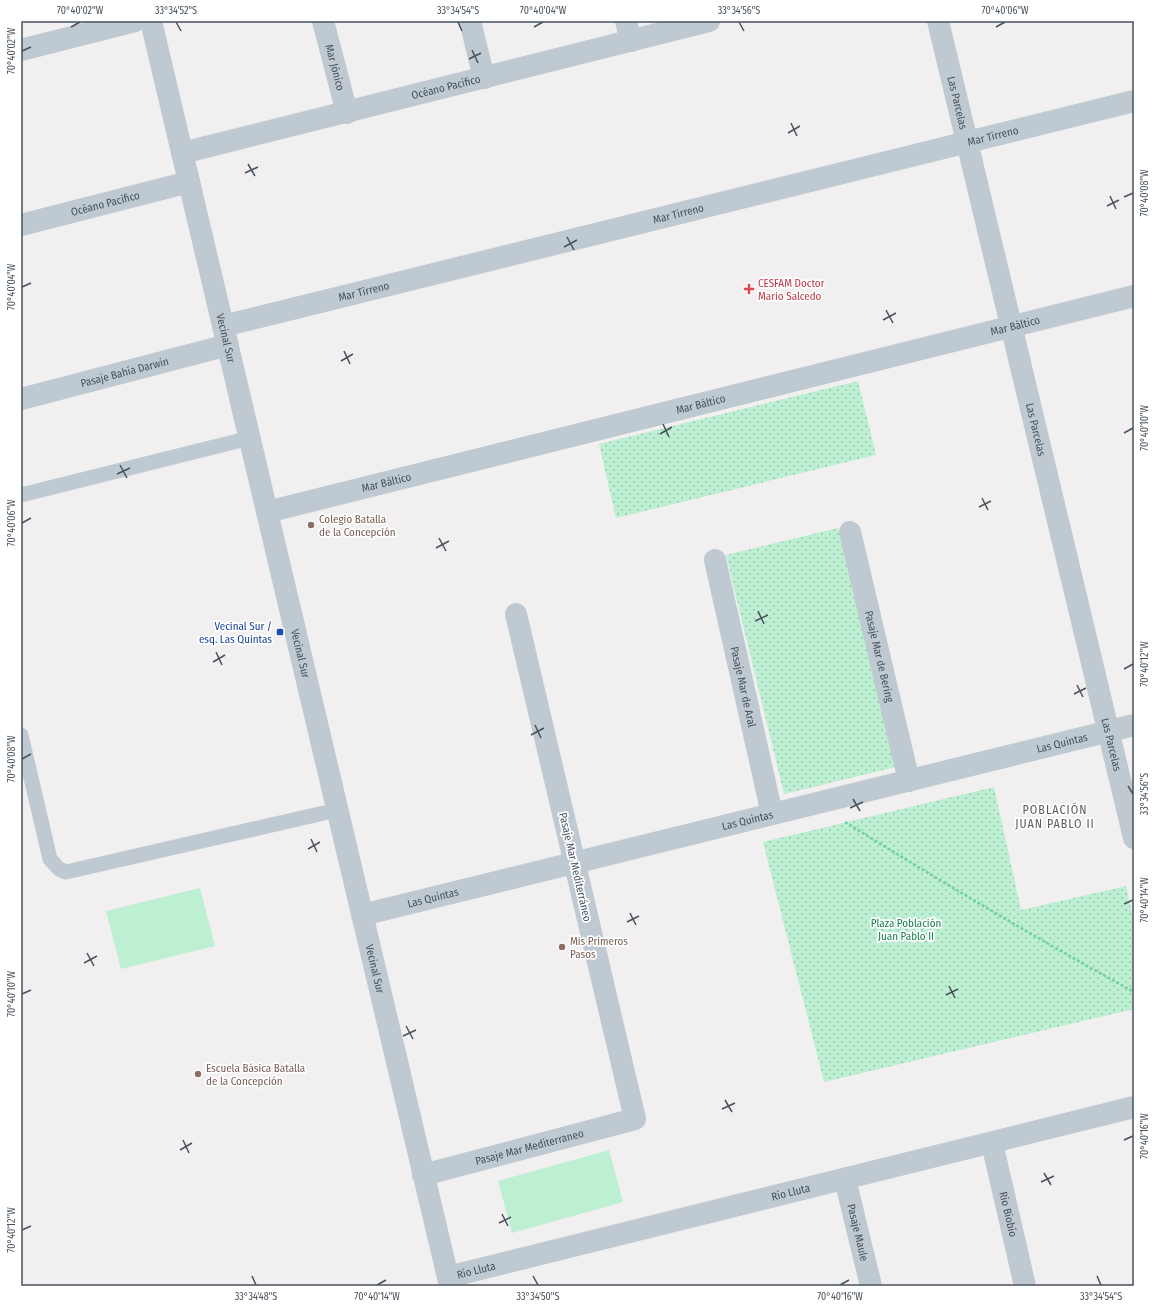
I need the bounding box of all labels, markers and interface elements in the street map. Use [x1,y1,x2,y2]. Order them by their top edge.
text: 70°40'02"W [57,5,104,17]
text: 33°34'52"S [155,5,197,17]
text: 33°34'54"S [437,5,479,17]
text: 70°40'04"W [520,5,567,17]
text: 33°34'56"S [718,5,760,17]
text: 70°40'06"W [982,5,1029,17]
text: 70°40'02"W [6,27,18,74]
street label: Mar Jónico [323,43,347,92]
street label: Océano Pacífico [410,72,482,102]
street label: Las Parcelas [945,75,970,131]
street label: Mar Tirreno [966,123,1020,148]
text: 70°40'08"W [1139,169,1151,217]
street label: Océano Pacífico [70,188,141,218]
street label: Mar Tirreno [652,201,705,226]
text: 70°40'04"W [6,263,18,310]
place label: CESFAM Doctor Mario Salcedo [758,277,825,303]
street label: Mar Tirreno [337,279,391,304]
marker: CESFAM Doctor Mario Salcedo [743,283,755,295]
street label: Vecinal Sur [214,312,238,364]
street label: Mar Báltico [989,313,1041,338]
street label: Pasaje Bahía Darwin [79,354,170,390]
street label: Mar Báltico [675,391,727,416]
street label: Las Parcelas [1023,401,1049,458]
text: 70°40'10"W [1139,404,1151,451]
street label: Mar Báltico [360,470,413,495]
text: 70°40'06"W [6,499,18,546]
place label: Colegio Batalla de la Concepción [319,513,396,539]
marker: Colegio Batalla de la Concepción [306,520,316,530]
street label: Pasaje Mar de Bering [862,609,897,705]
place label: Vecinal Sur / esq. Las Quintas [199,620,272,646]
marker: Vecinal Sur / esq. Las Quintas [275,627,285,637]
street label: Vecinal Sur [288,628,313,680]
text: 70°40'12"W [1139,641,1151,687]
street label: Pasaje Mar de Aral [728,645,759,729]
street label: Las Parcelas [1099,717,1124,773]
street label: Las Quintas [1035,730,1089,755]
text: 70°40'08"W [6,735,18,783]
text: 33°34'56"S [1139,773,1151,815]
district label: POBLACIÓN JUAN PABLO II [1015,802,1095,831]
street label: Las Quintas [721,807,775,833]
street label: Pasaje Mar Mediterráneo [556,811,594,923]
text: 70°40'14"W [1139,877,1151,923]
street label: Las Quintas [406,885,460,910]
park label: Plaza Población Juan Pablo II [871,917,941,943]
place label: Mis Primeros Pasos [570,935,628,961]
marker: Mis Primeros Pasos [557,942,567,952]
street label: Vecinal Sur [363,943,387,995]
text: 70°40'10"W [6,970,18,1017]
place label: Escuela Básica Batalla de la Concepción [206,1062,305,1088]
marker: Escuela Básica Batalla de la Concepción [193,1069,203,1079]
text: 70°40'16"W [1139,1113,1151,1159]
street label: Pasaje Mar Mediterraneo [474,1126,585,1167]
street label: Río Lluta [770,1181,811,1203]
street label: Río Biobío [997,1190,1020,1238]
street label: Pasaje Maule [845,1202,871,1262]
text: 70°40'12"W [6,1207,18,1253]
street label: Río Lluta [455,1259,497,1281]
text: 33°34'48"S [235,1291,277,1303]
text: 70°40'14"W [354,1291,400,1303]
text: 33°34'50"S [517,1291,560,1303]
text: 70°40'16"W [817,1291,863,1303]
text: 33°34'54"S [1080,1291,1122,1303]

